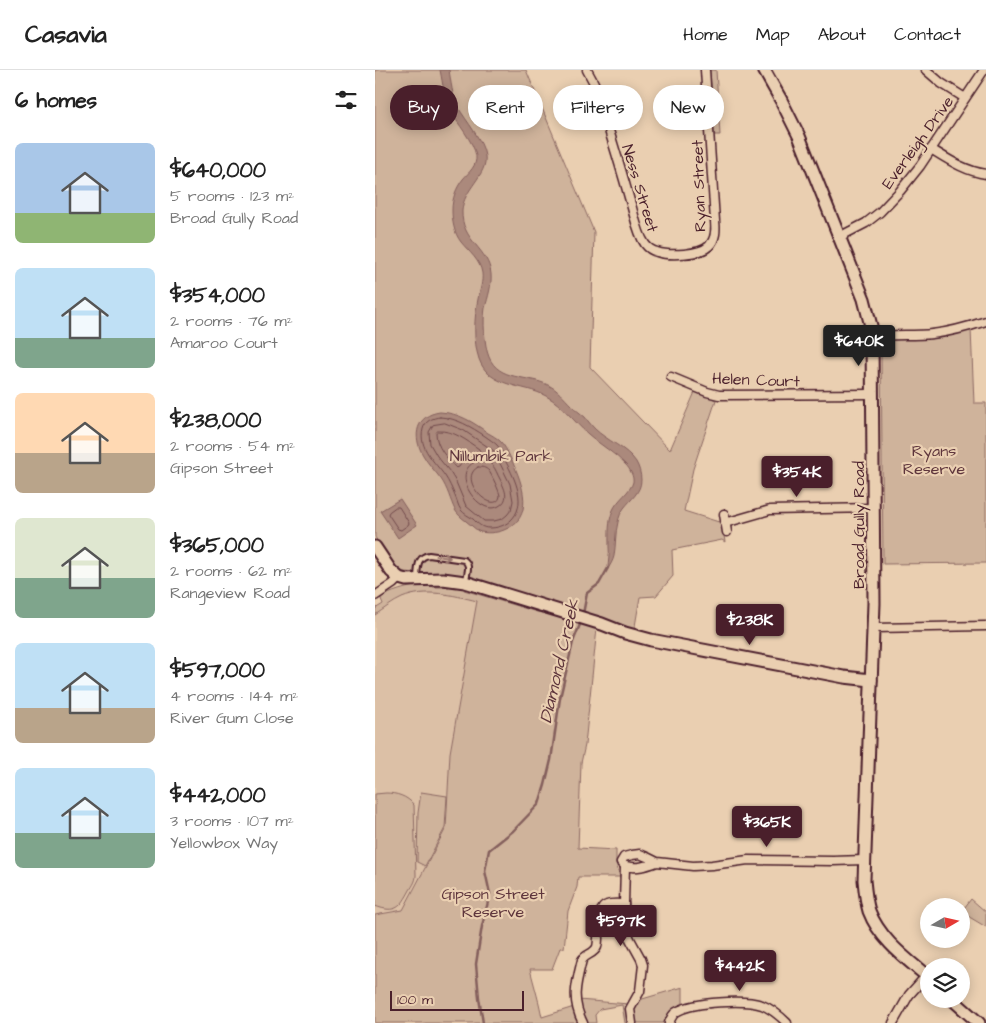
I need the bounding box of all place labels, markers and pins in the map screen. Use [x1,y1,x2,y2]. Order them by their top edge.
pin: $640K [824,324,894,367]
pin: $354K [762,456,832,498]
pin: $238K [715,604,785,646]
pin: $365K [732,806,802,848]
pin: $597K [586,904,656,947]
pin: $442K [705,950,775,992]

